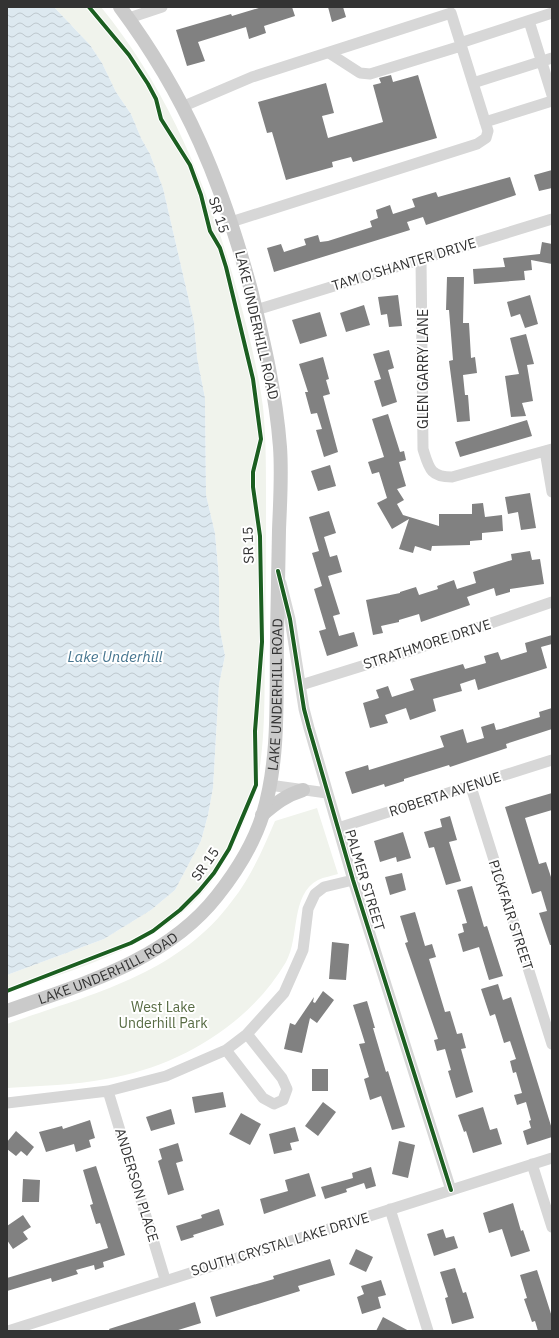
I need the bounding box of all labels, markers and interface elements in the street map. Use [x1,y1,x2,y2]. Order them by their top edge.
street label: SR 15 [205,195,233,235]
street label: TAM O'SHANTER DRIVE [330,233,478,295]
street label: LAKE UNDERHILL ROAD [231,249,283,401]
street label: GLEN GARRY LANE [414,309,432,429]
street label: SR 15 [238,526,258,564]
street label: STRATHMORE DRIVE [361,615,493,673]
street label: LAKE UNDERHILL ROAD [263,618,286,772]
water label: Lake Underhill [68,647,162,666]
street label: ROBERTA AVENUE [387,767,503,821]
street label: PALMER STREET [341,827,389,933]
street label: SR 15 [187,844,223,884]
street label: PICKFAIR STREET [485,858,537,972]
street label: LAKE UNDERHILL ROAD [36,928,182,1008]
park label: West Lake Underhill Park [118,998,208,1032]
street label: ANDERSON PLACE [111,1126,163,1244]
street label: SOUTH CRYSTAL LAKE DRIVE [189,1208,371,1280]

